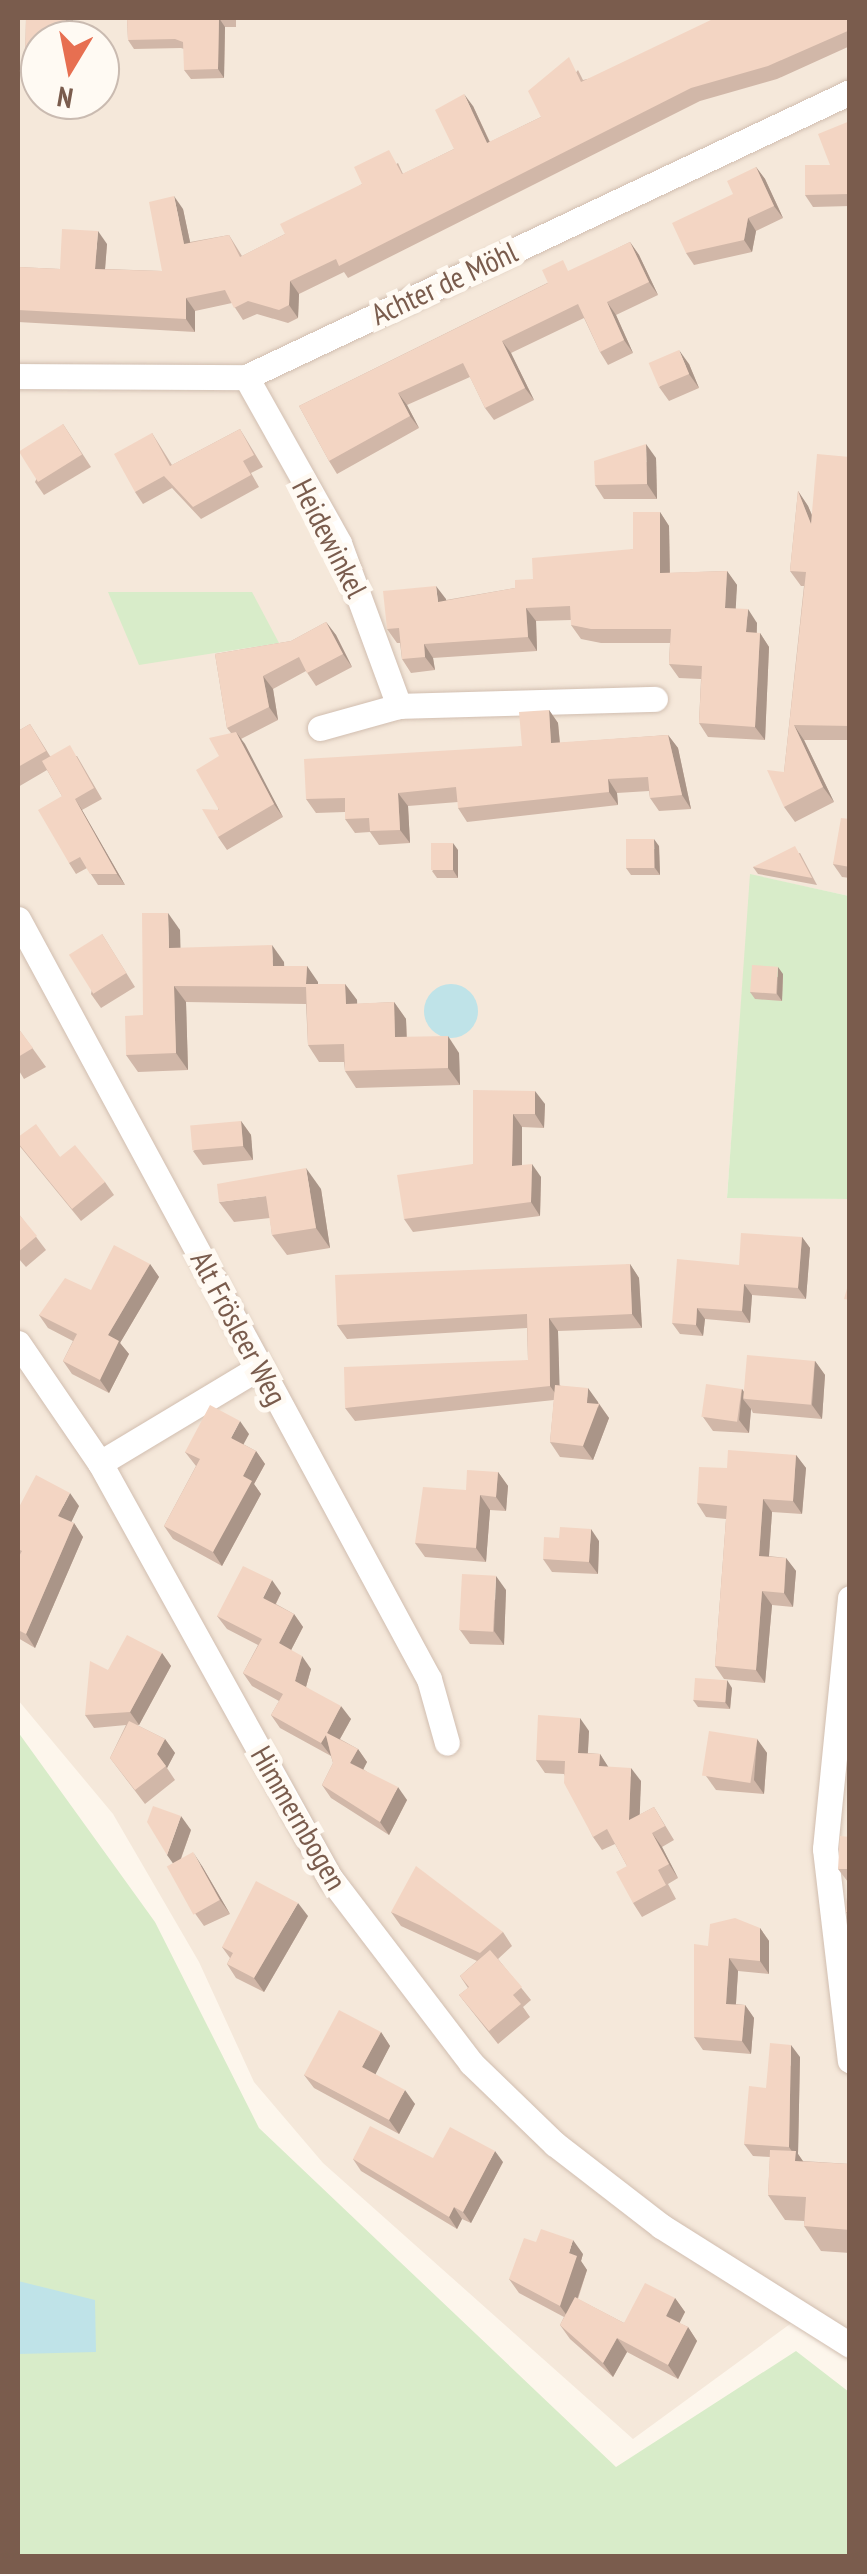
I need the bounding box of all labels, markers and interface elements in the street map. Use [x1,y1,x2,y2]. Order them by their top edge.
north arrow [20,20,120,120]
text: N [54,79,76,118]
street label: Achter de Möhl [365,234,523,332]
street label: Heidewinkel [285,473,375,603]
street label: Alt Frösleer Weg [183,1245,295,1411]
street label: Himmernbogen [243,1740,355,1896]

